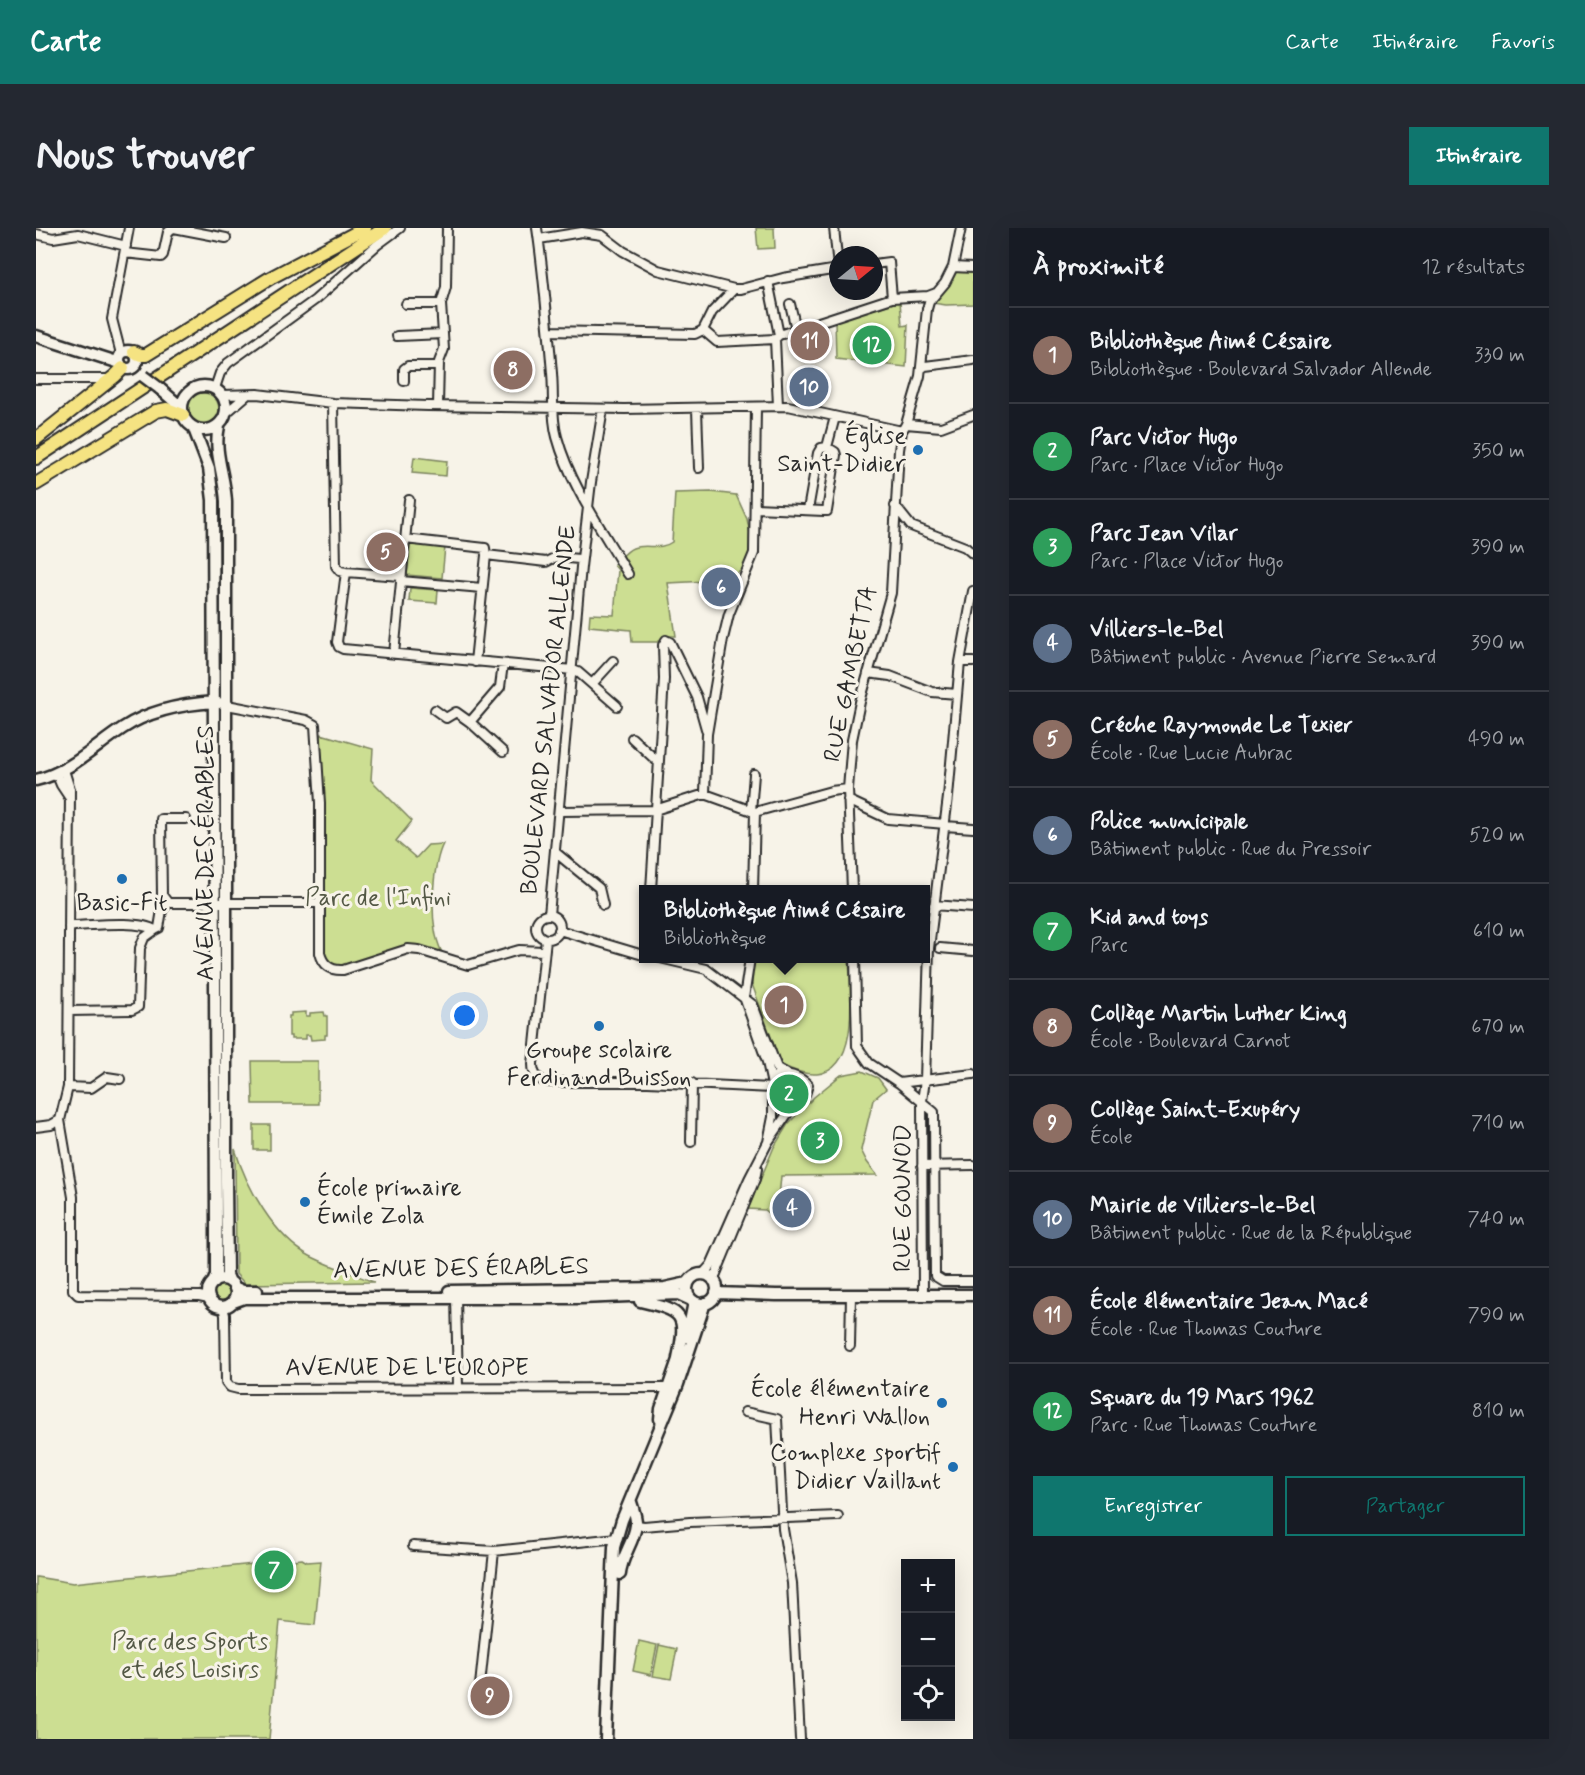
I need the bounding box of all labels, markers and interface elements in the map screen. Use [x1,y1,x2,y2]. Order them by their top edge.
text: Carte [30,24,102,61]
text: Carte [1285,28,1339,56]
text: Itinéraire [1372,28,1458,56]
text: Favoris [1491,28,1555,56]
button: Itinéraire [1409,127,1549,185]
text: Nous trouver [36,129,254,184]
north arrow [829,246,883,300]
text: À proximité [1033,250,1164,284]
text: 12 résultats [1422,254,1525,281]
pin: 11 [790,318,830,364]
pin: 12 [852,322,892,368]
text: Bibliothèque Aimé Césaire [1090,328,1332,356]
text: 1 [1048,342,1057,369]
text: 330 m [1474,342,1525,369]
pin: 8 [494,348,532,392]
text: Bibliothèque · Boulevard Salvador Allende [1090,356,1432,383]
pin: 10 [790,364,828,410]
place label: Église Saint-Didier [777,419,907,480]
text: Parc Victor Hugo [1090,424,1237,452]
text: 2 [1048,438,1057,465]
text: 350 m [1472,438,1525,465]
marker: Église Saint-Didier [911,443,925,457]
text: Parc · Place Victor Hugo [1090,452,1283,479]
text: Parc Jean Vilar [1090,520,1238,548]
street label: BOULEVARD SALVADOR ALLENDE [514,524,584,896]
pin: 5 [366,530,406,574]
text: 3 [1048,534,1057,561]
text: 390 m [1471,534,1525,561]
text: Parc · Place Victor Hugo [1090,548,1283,575]
pin: 6 [702,564,740,610]
street label: RUE GAMBETTA [817,583,885,765]
text: Villiers-le-Bel [1090,616,1223,644]
text: 4 [1047,630,1058,657]
text: 390 m [1471,630,1525,657]
text: Bâtiment public · Avenue Pierre Semard [1090,644,1436,671]
text: Créche Raymonde Le Texier [1090,712,1353,740]
street label: AVENUE DES ÉRABLES [189,725,222,981]
text: 5 [1047,726,1059,753]
text: 490 m [1468,726,1525,753]
text: École · Rue Lucie Aubrac [1090,740,1292,767]
text: Police municipale [1090,808,1248,836]
text: 6 [1047,822,1058,849]
text: 520 m [1469,822,1525,849]
text: Bâtiment public · Rue du Pressoir [1090,836,1371,863]
marker: Basic-Fit [115,872,129,886]
park label: Parc de l'Infini [305,883,451,914]
popup [639,885,930,963]
place label: Basic-Fit [76,888,168,919]
text: Bibliothèque Aimé Césaire [664,897,905,925]
text: Kid and toys [1090,904,1208,932]
text: 7 [1046,918,1059,945]
text: 610 m [1473,918,1525,945]
text: Bibliothèque [664,925,766,952]
text: Parc [1090,932,1128,959]
pin: 1 [764,982,804,1028]
text: Collège Martin Luther King [1090,1000,1347,1028]
your location [450,1001,479,1030]
text: 8 [1047,1014,1058,1041]
text: 670 m [1471,1014,1525,1041]
marker: Groupe scolaire Ferdinand Buisson [592,1019,606,1033]
text: École · Boulevard Carnot [1090,1028,1291,1055]
place label: Groupe scolaire Ferdinand Buisson [507,1035,691,1094]
pin: 2 [770,1072,808,1116]
text: Collège Saint-Exupéry [1090,1096,1300,1124]
text: 9 [1048,1110,1057,1137]
text: 710 m [1471,1110,1525,1137]
pin: 3 [800,1118,840,1164]
street label: RUE GOUNOD [888,1124,919,1272]
text: École [1090,1124,1133,1151]
place label: École primaire Émile Zola [317,1171,462,1232]
pin: 4 [772,1186,812,1230]
text: Mairie de Villiers-le-Bel [1090,1192,1315,1220]
marker: École primaire Émile Zola [298,1195,312,1209]
text: 10 [1042,1206,1063,1233]
text: 740 m [1467,1206,1525,1233]
text: Bâtiment public · Rue de la République [1090,1220,1412,1247]
street label: AVENUE DES ÉRABLES [333,1249,589,1287]
text: École élémentaire Jean Macé [1090,1288,1368,1316]
text: 11 [1044,1302,1061,1329]
text: 790 m [1468,1302,1525,1329]
text: École · Rue Thomas Couture [1090,1316,1322,1343]
street label: AVENUE DE L'EUROPE [285,1353,529,1384]
place label: École élémentaire Henri Wallon [751,1372,930,1433]
text: Square du 19 Mars 1962 [1090,1384,1314,1412]
marker: École élémentaire Henri Wallon [935,1396,949,1410]
text: 12 [1043,1398,1062,1425]
text: 810 m [1472,1398,1525,1425]
text: Parc · Rue Thomas Couture [1090,1412,1317,1439]
place label: Complexe sportif Didier Vaillant [770,1438,941,1497]
marker: Complexe sportif Didier Vaillant [946,1460,960,1474]
button: Enregistrer [1033,1476,1273,1536]
button: Partager [1285,1476,1525,1536]
pin: 7 [254,1548,294,1592]
map controls [901,1559,955,1721]
button: + [901,1559,955,1613]
button: − [901,1613,955,1667]
park label: Parc des Sports et des Loisirs [112,1627,269,1686]
button: locate [901,1667,955,1721]
pin: 9 [470,1674,510,1718]

